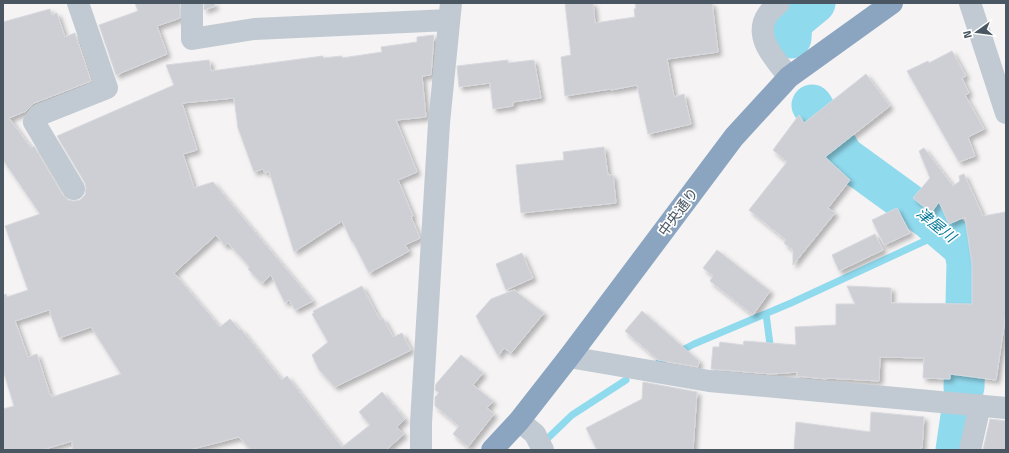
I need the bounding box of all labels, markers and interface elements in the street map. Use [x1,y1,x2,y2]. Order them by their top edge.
north arrow [957,12,997,52]
text: N [959,29,976,40]
street label: 中央通り [652,183,703,240]
water label: 津屋川 [912,202,963,249]

